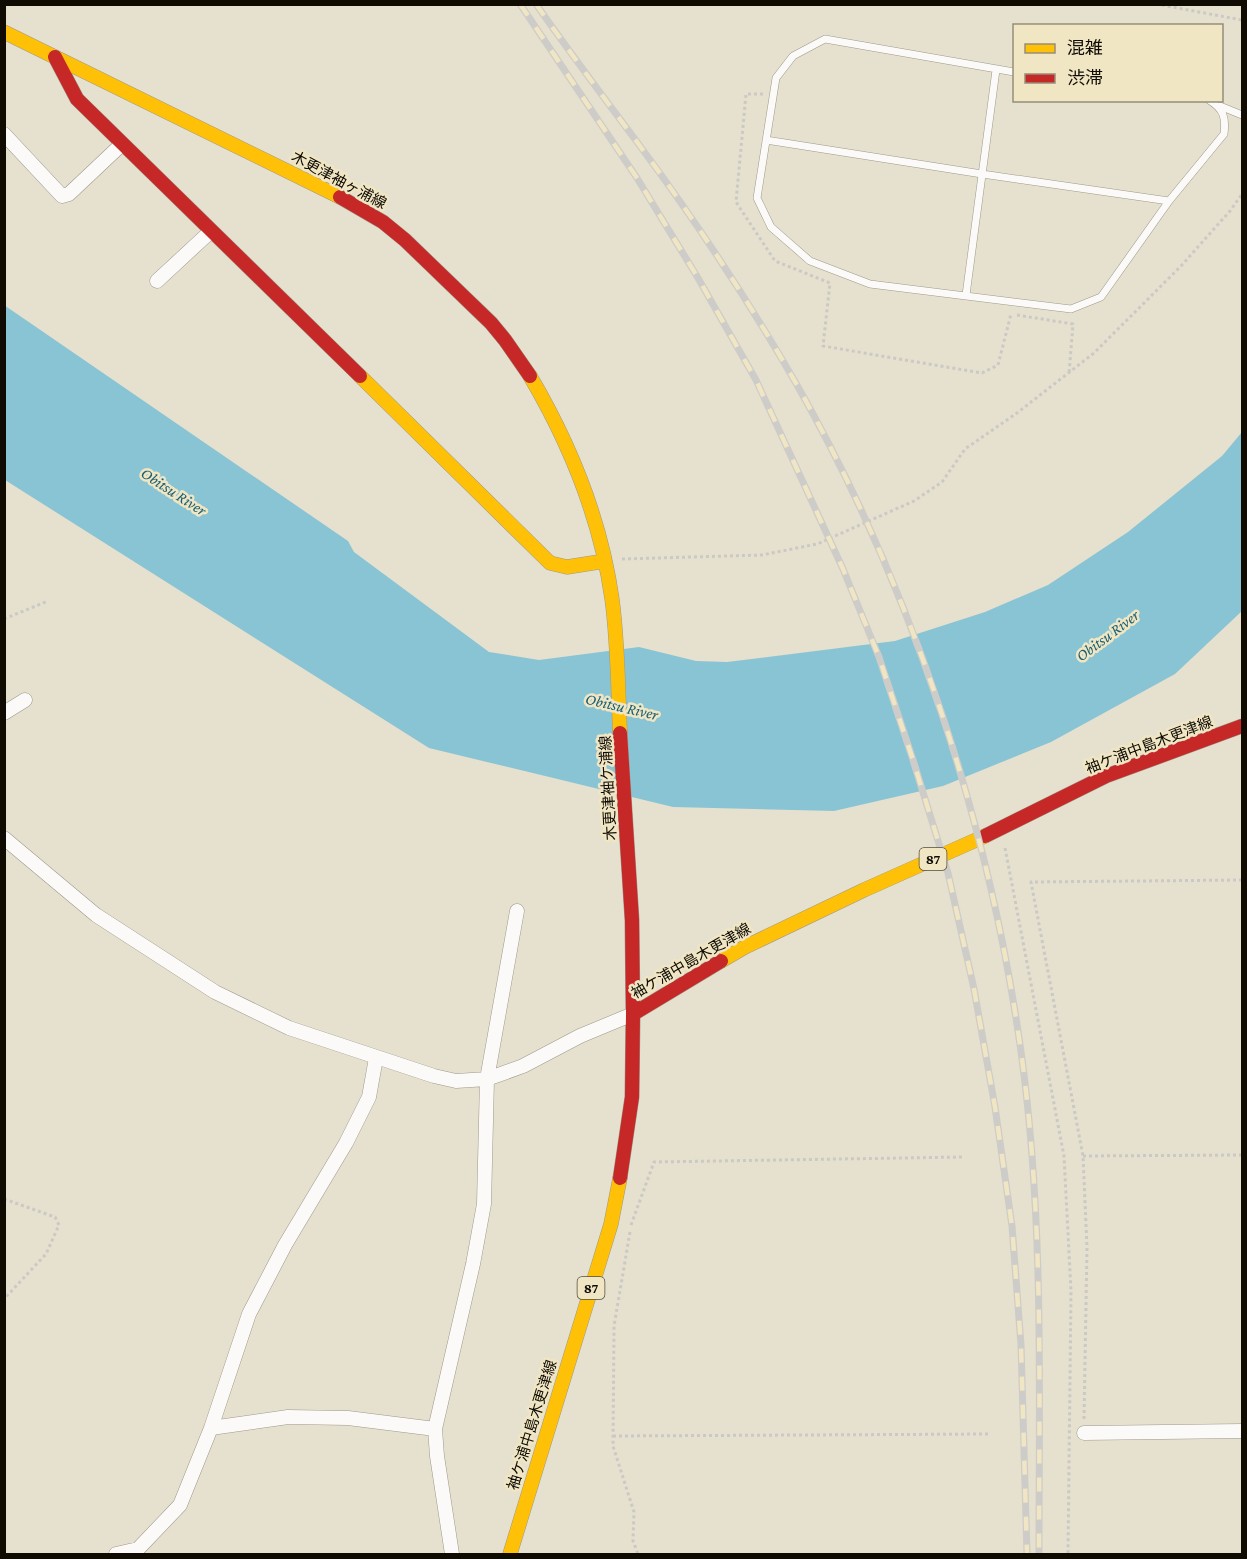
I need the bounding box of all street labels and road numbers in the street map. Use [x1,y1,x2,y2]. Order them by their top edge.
street label: 木更津袖ヶ浦線 [289,147,390,212]
street label: 袖ケ浦中島木更津線 [1083,712,1215,777]
street label: 木更津袖ケ浦線 [596,735,619,841]
road number: 87 [920,848,946,870]
street label: 袖ケ浦中島木更津線 [628,919,753,1002]
road number: 87 [578,1277,604,1299]
street label: 袖ケ浦中島木更津線 [504,1358,559,1492]

